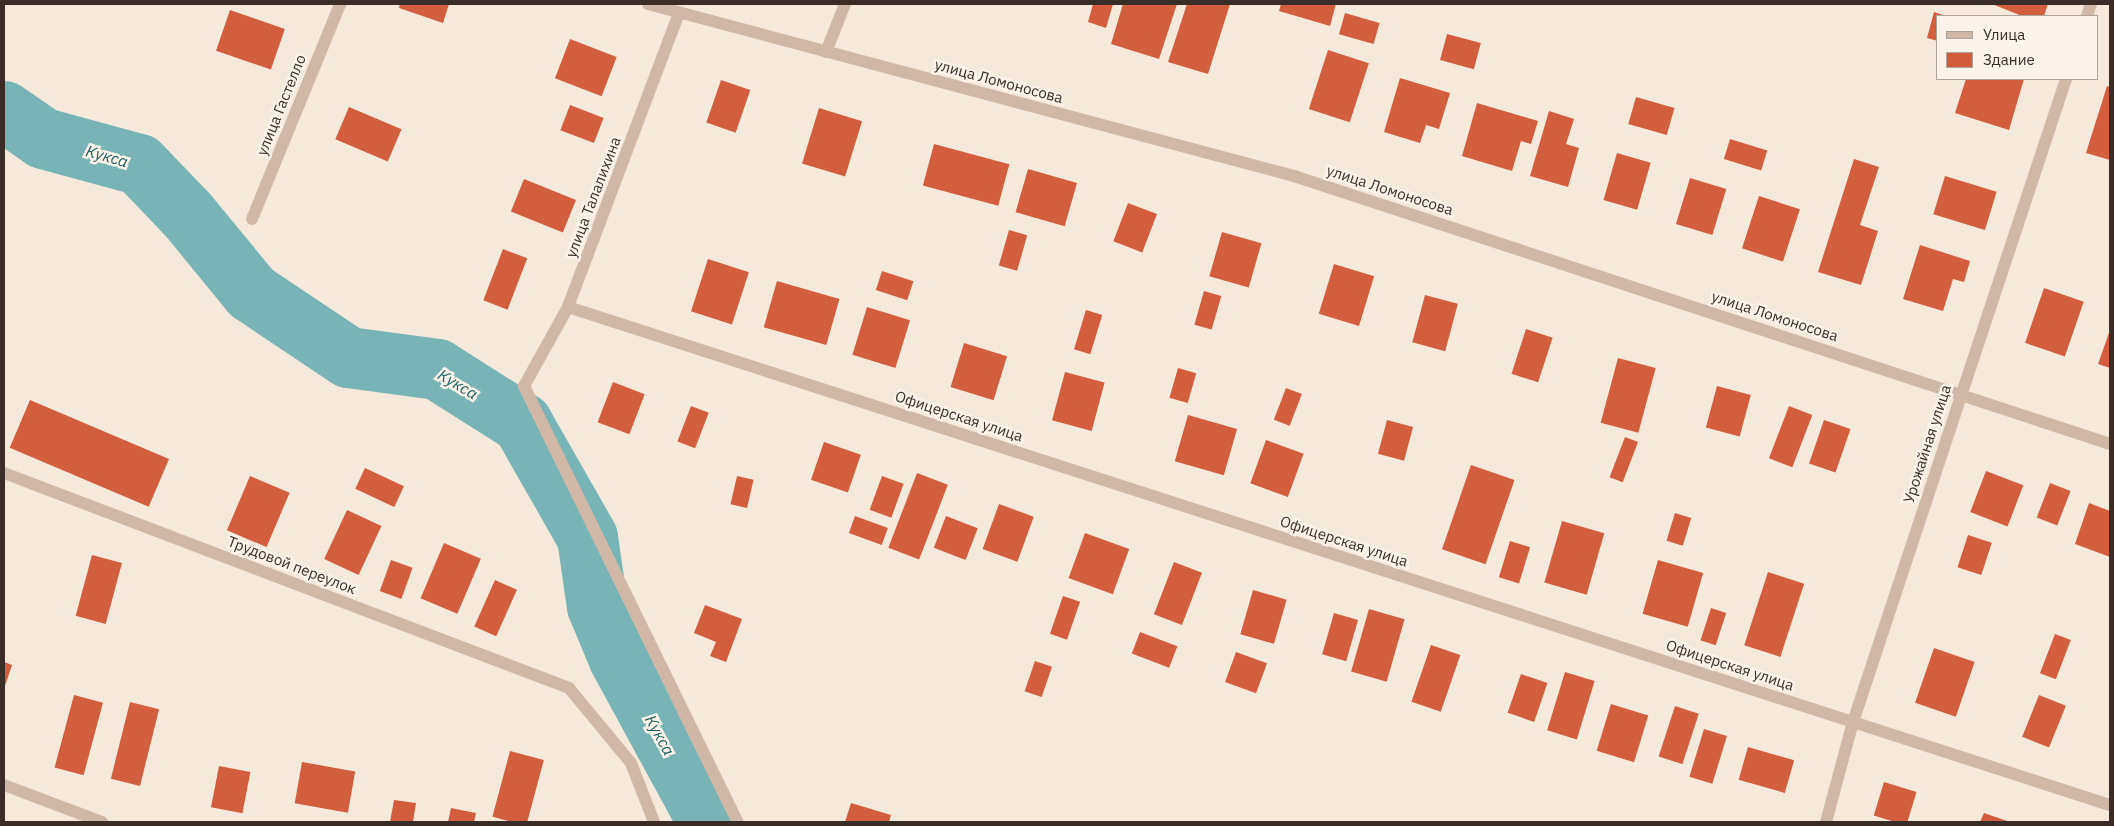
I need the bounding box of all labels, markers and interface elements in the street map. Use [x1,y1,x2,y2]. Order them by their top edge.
legend [1936,15,2099,80]
text: Улица [1983,25,2025,44]
text: Здание [1983,50,2035,69]
street label: улица Гастелло [253,52,309,158]
street label: улица Ломоносова [933,55,1065,107]
street label: улица Талалихина [562,134,624,260]
water label: Кукса [84,141,130,171]
street label: улица Ломоносова [1324,161,1456,219]
street label: улица Ломоносова [1709,287,1841,345]
water label: Кукса [435,365,481,403]
street label: Урожайная улица [1899,383,1955,505]
street label: Офицерская улица [893,387,1025,445]
street label: Офицерская улица [1278,512,1410,570]
street label: Трудовой переулок [225,532,359,598]
street label: Офицерская улица [1664,636,1796,694]
water label: Кукса [641,712,679,758]

